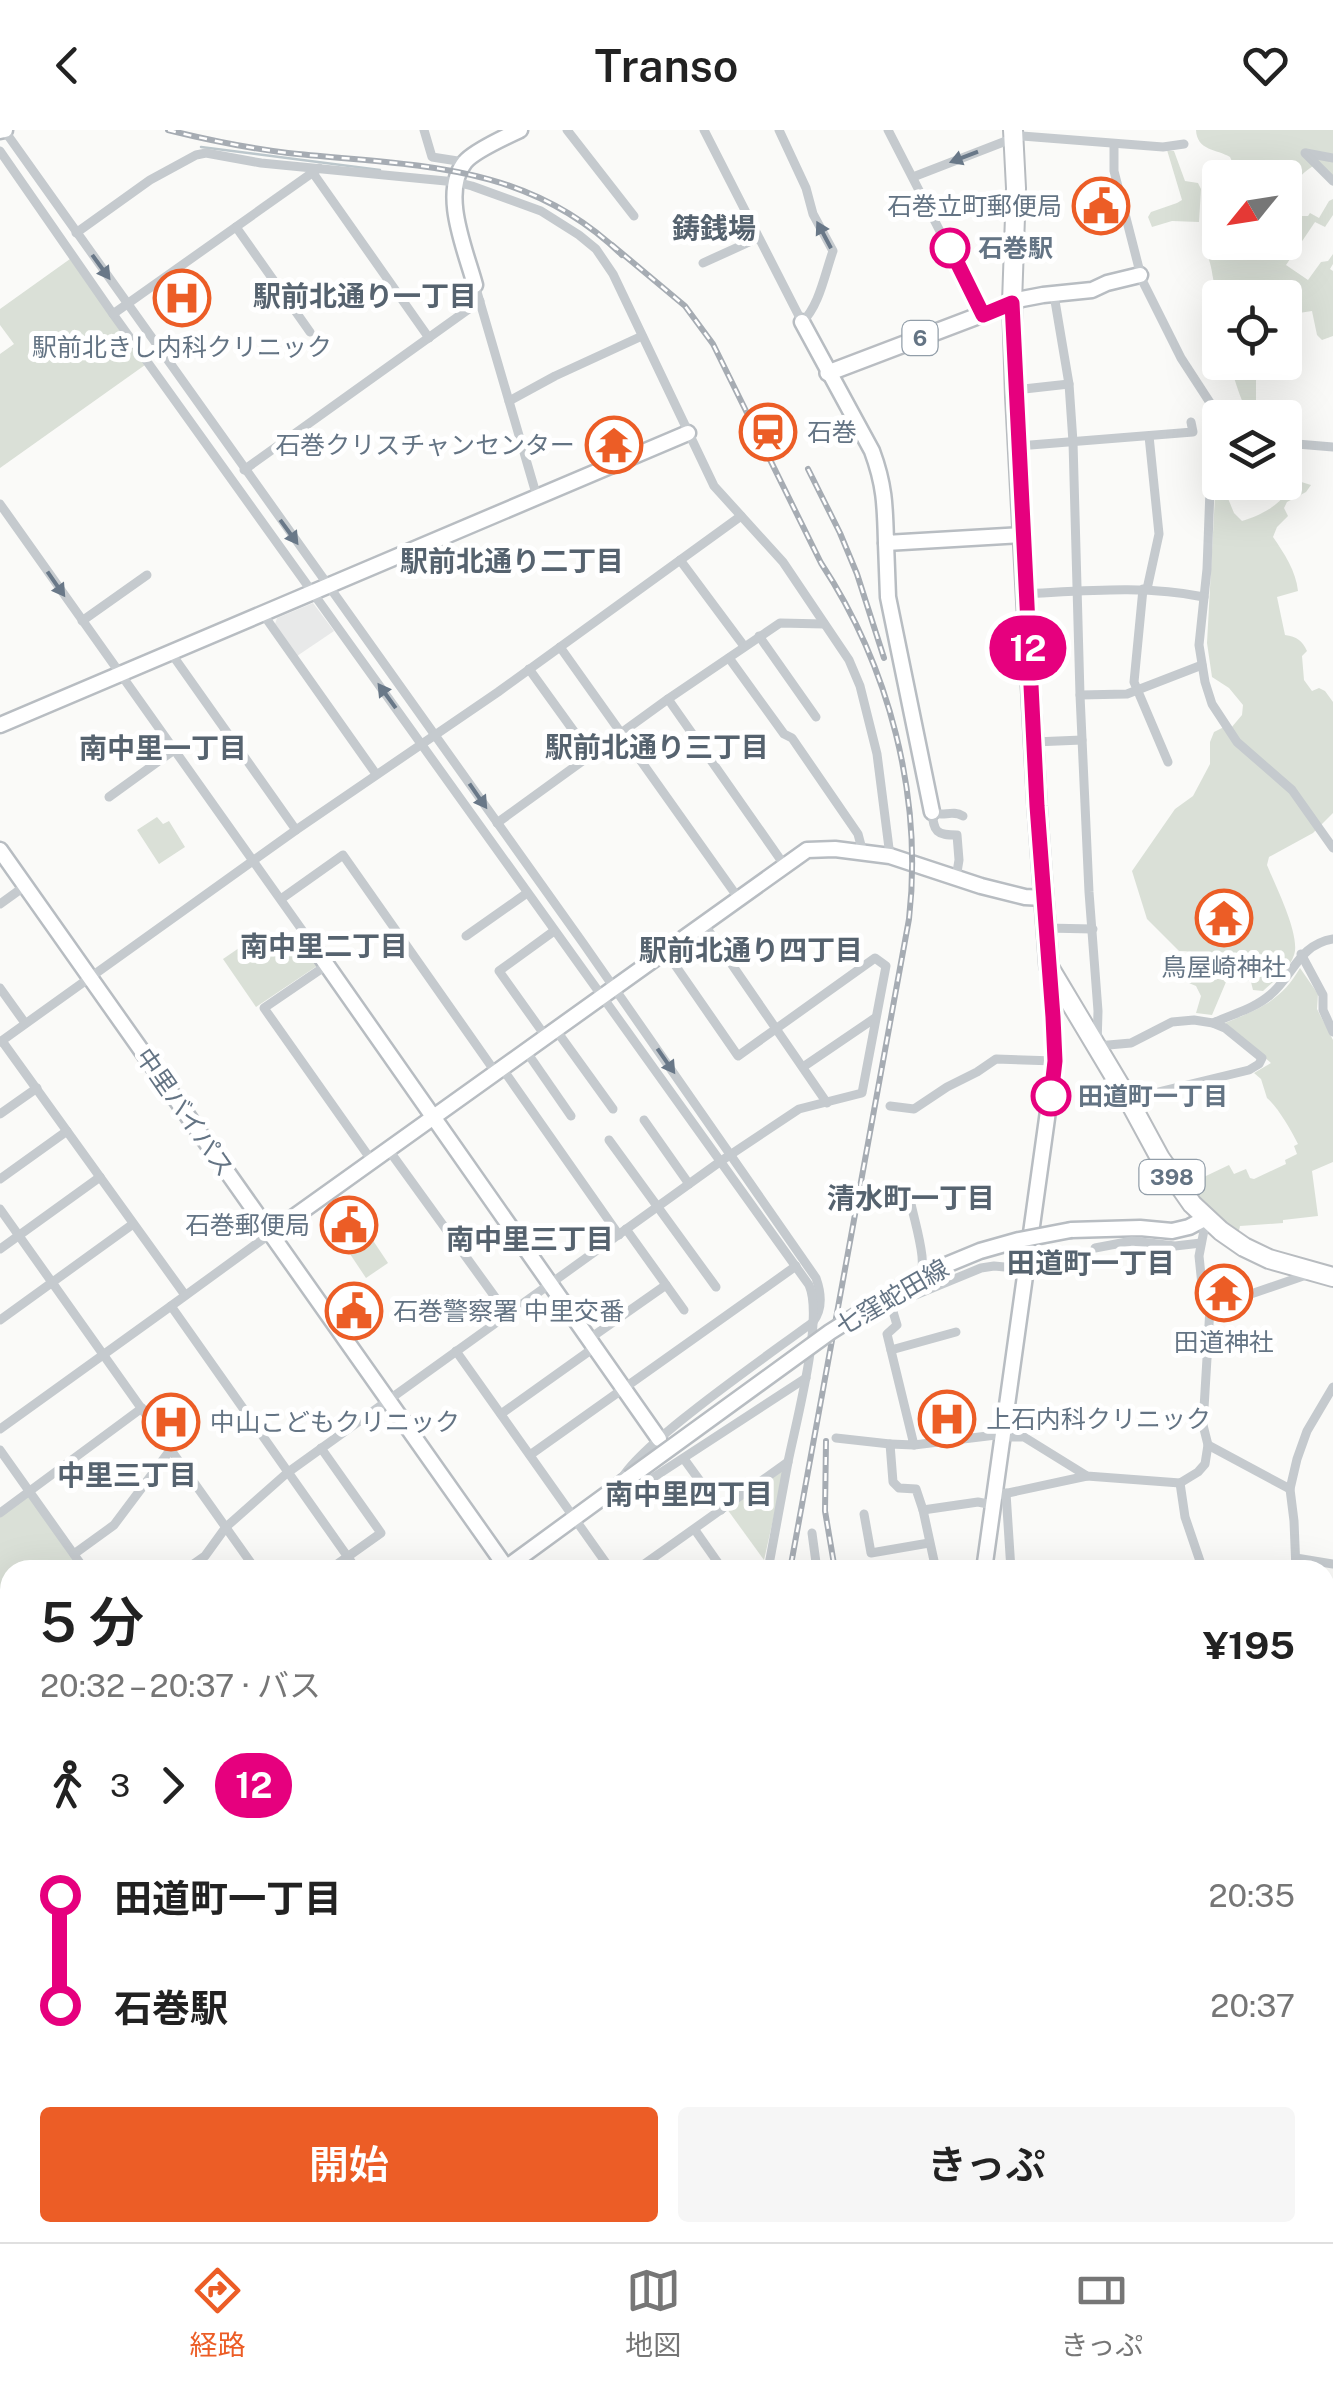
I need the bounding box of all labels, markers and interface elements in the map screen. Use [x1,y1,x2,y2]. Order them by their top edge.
icon: back [40,38,95,93]
icon: heart [1238,38,1293,93]
text: Transo [595,39,739,92]
one-way arrow [948,150,978,166]
north arrow [1202,160,1302,260]
map controls [1202,160,1302,500]
public building icon: 石巻立町郵便局 [1071,176,1131,236]
place label: 石巻立町郵便局 [887,191,1062,221]
district label: 鋳銭場 [672,211,756,244]
one-way arrow [816,220,833,249]
marker: 石巻駅 [931,229,969,267]
place label: 石巻駅 [978,233,1053,263]
one-way arrow [90,254,110,280]
hospital icon: 駅前北きし内科クリニック [152,268,212,328]
district label: 駅前北通り一丁目 [253,279,477,312]
button: locate [1202,280,1302,380]
road number: 6 [902,321,938,355]
place label: 駅前北きし内科クリニック [32,332,332,362]
button: layers [1202,400,1302,500]
station icon: 石巻 [738,402,798,462]
temple icon: 石巻クリスチャンセンター [584,415,644,475]
place label: 石巻 [807,417,857,447]
place label: 石巻クリスチャンセンター [275,430,575,460]
one-way arrow [279,519,298,545]
district label: 駅前北通り二丁目 [400,544,624,577]
one-way arrow [46,571,65,597]
line badge: 12 [983,616,1073,680]
text: 12 [1009,628,1047,669]
one-way arrow [377,683,397,709]
district label: 駅前北通り三丁目 [545,730,769,763]
district label: 南中里一丁目 [79,731,247,764]
one-way arrow [468,783,487,809]
temple icon: 鳥屋崎神社 [1194,888,1254,948]
district label: 南中里二丁目 [240,929,408,962]
district label: 駅前北通り四丁目 [639,933,863,966]
place label: 鳥屋崎神社 [1161,952,1287,982]
street label: 中里バイパス [130,1042,240,1182]
one-way arrow [656,1048,675,1075]
marker: 田道町一丁目 [1032,1077,1070,1115]
place label: 田道町一丁目 [1078,1081,1228,1111]
road number: 398 [1140,1160,1204,1194]
district label: 清水町一丁目 [827,1181,995,1214]
public building icon: 石巻郵便局 [319,1195,379,1255]
place label: 石巻郵便局 [185,1210,310,1240]
district label: 南中里三丁目 [446,1222,614,1255]
district label: 田道町一丁目 [1007,1246,1175,1279]
street label: 七窪蛇田線 [830,1253,954,1341]
temple icon: 田道神社 [1194,1263,1254,1323]
public building icon: 石巻警察署 中里交番 [324,1281,384,1341]
place label: 石巻警察署 中里交番 [393,1296,624,1326]
place label: 田道神社 [1174,1327,1274,1357]
hospital icon: 上石内科クリニック [917,1389,977,1449]
hospital icon: 中山こどもクリニック [141,1392,201,1452]
place label: 上石内科クリニック [986,1404,1211,1434]
place label: 中山こどもクリニック [210,1407,460,1437]
district label: 中里三丁目 [57,1458,197,1491]
district label: 南中里四丁目 [605,1477,773,1510]
text: 5 分 [40,1590,144,1654]
text: ¥195 [1203,1623,1295,1668]
text: 20:32 – 20:37 · バス [40,1667,321,1704]
icon: walk [40,1758,95,1813]
icon: forward [145,1758,200,1813]
text: 12 [235,1765,272,1806]
text: 3 [110,1767,130,1804]
text: 田道町一丁目 [114,1876,342,1921]
text: 20:35 [1208,1877,1295,1914]
text: 石巻駅 [114,1986,228,2031]
text: 20:37 [1210,1987,1295,2024]
button: 開始 [40,2107,658,2222]
button: きっぷ [678,2107,1295,2222]
tab: 経路 [190,2263,246,2363]
tab: 地図 [625,2263,681,2363]
tab: きっぷ [1060,2263,1143,2363]

